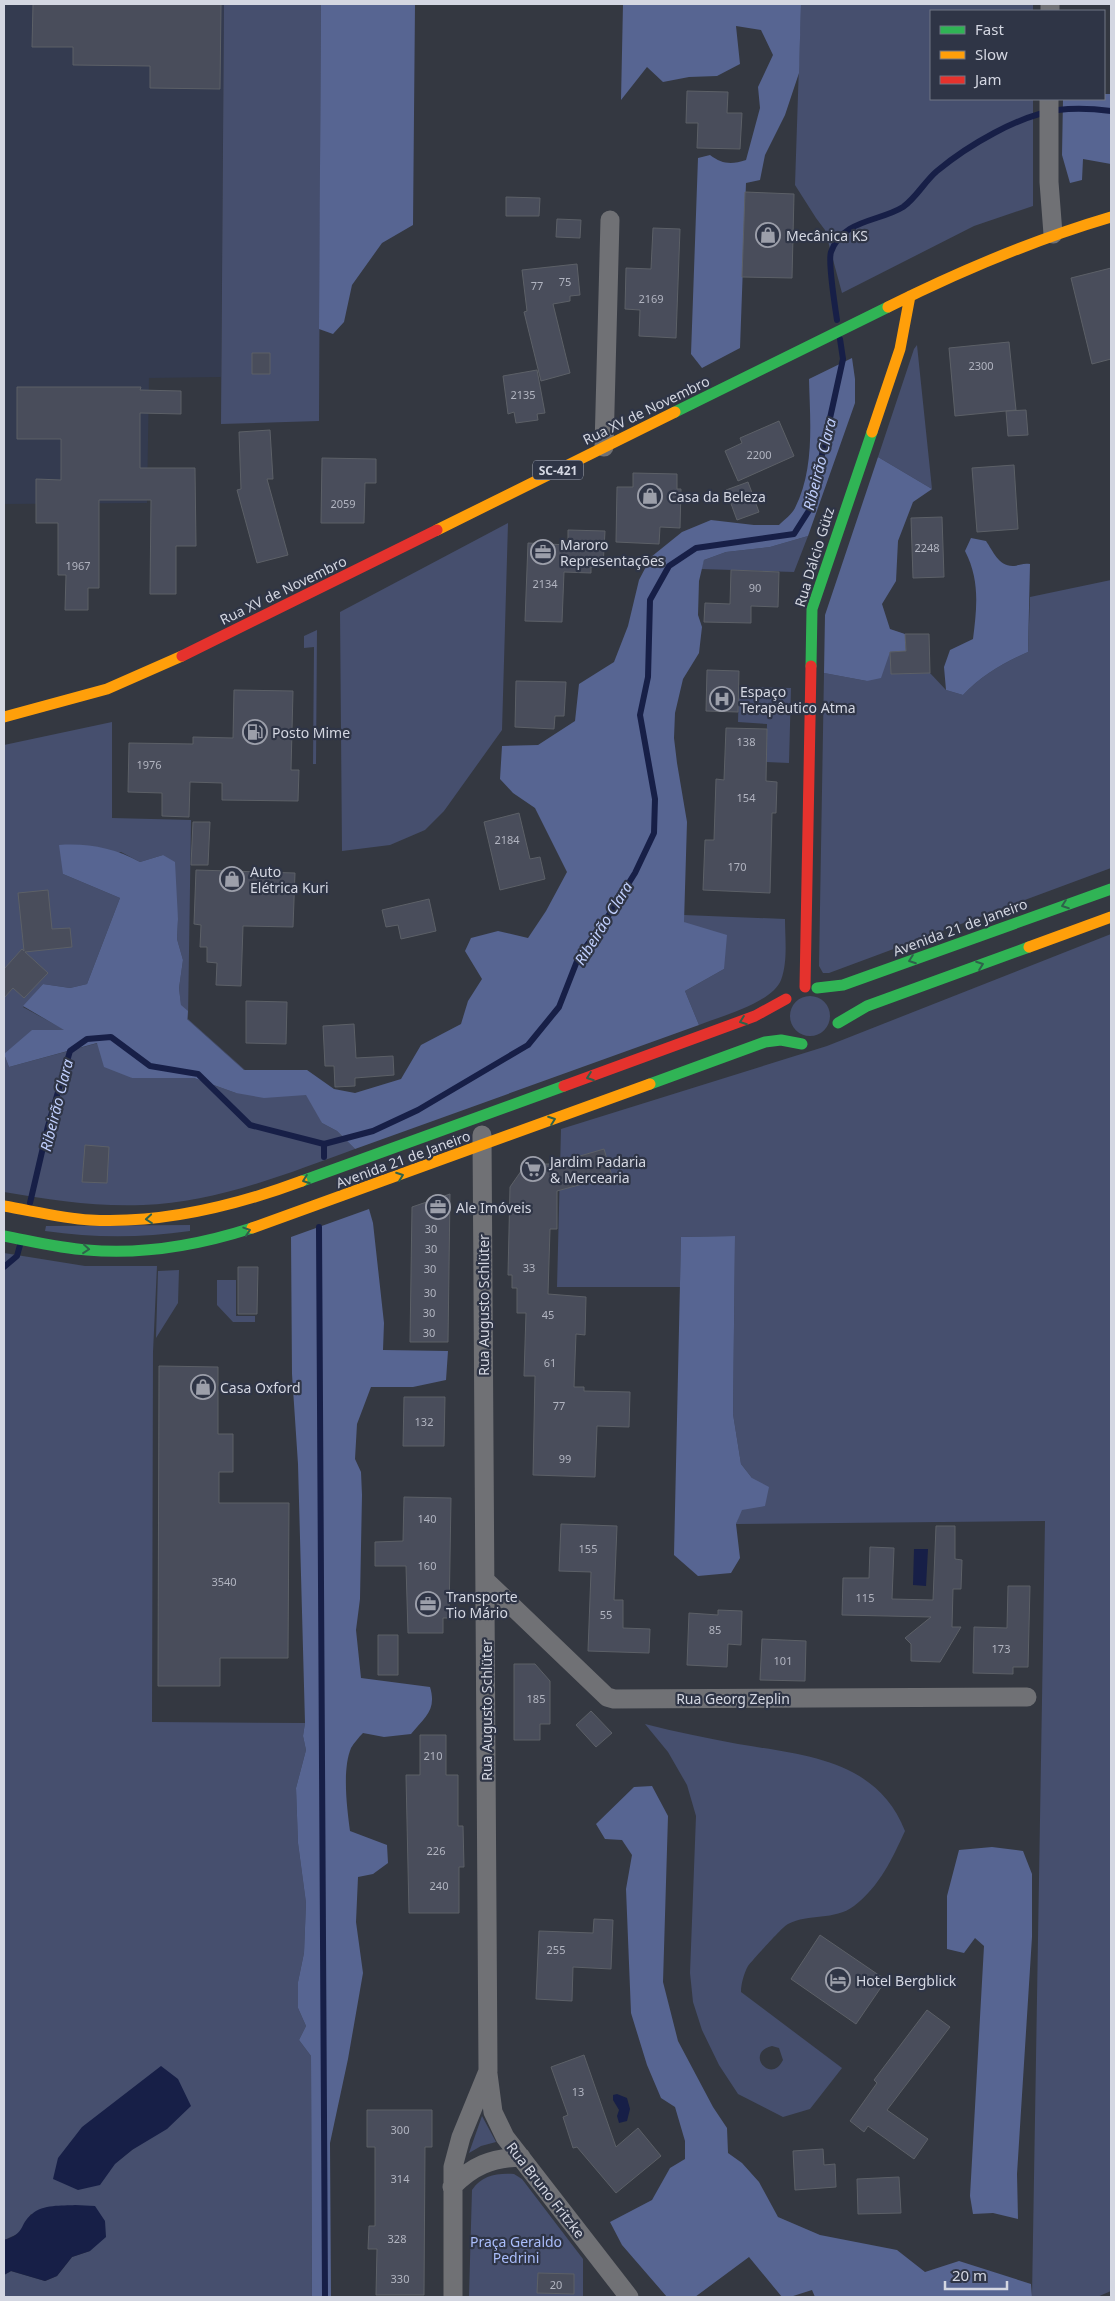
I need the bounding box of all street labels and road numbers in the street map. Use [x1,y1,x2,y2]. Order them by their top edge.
street label: Rua XV de Novembro [579,371,713,449]
road number: SC-421 [533,460,583,480]
street label: Rua Dálcio Gütz [790,504,838,609]
street label: Rua XV de Novembro [216,551,350,629]
street label: Avenida 21 de Janeiro [890,894,1030,960]
street label: Avenida 21 de Janeiro [333,1126,473,1192]
street label: Rua Augusto Schlüter [474,1234,493,1376]
street label: Rua Augusto Schlüter [477,1639,496,1781]
street label: Rua Georg Zeplin [676,1689,790,1708]
street label: Rua Bruno Fritzke [503,2138,590,2242]

